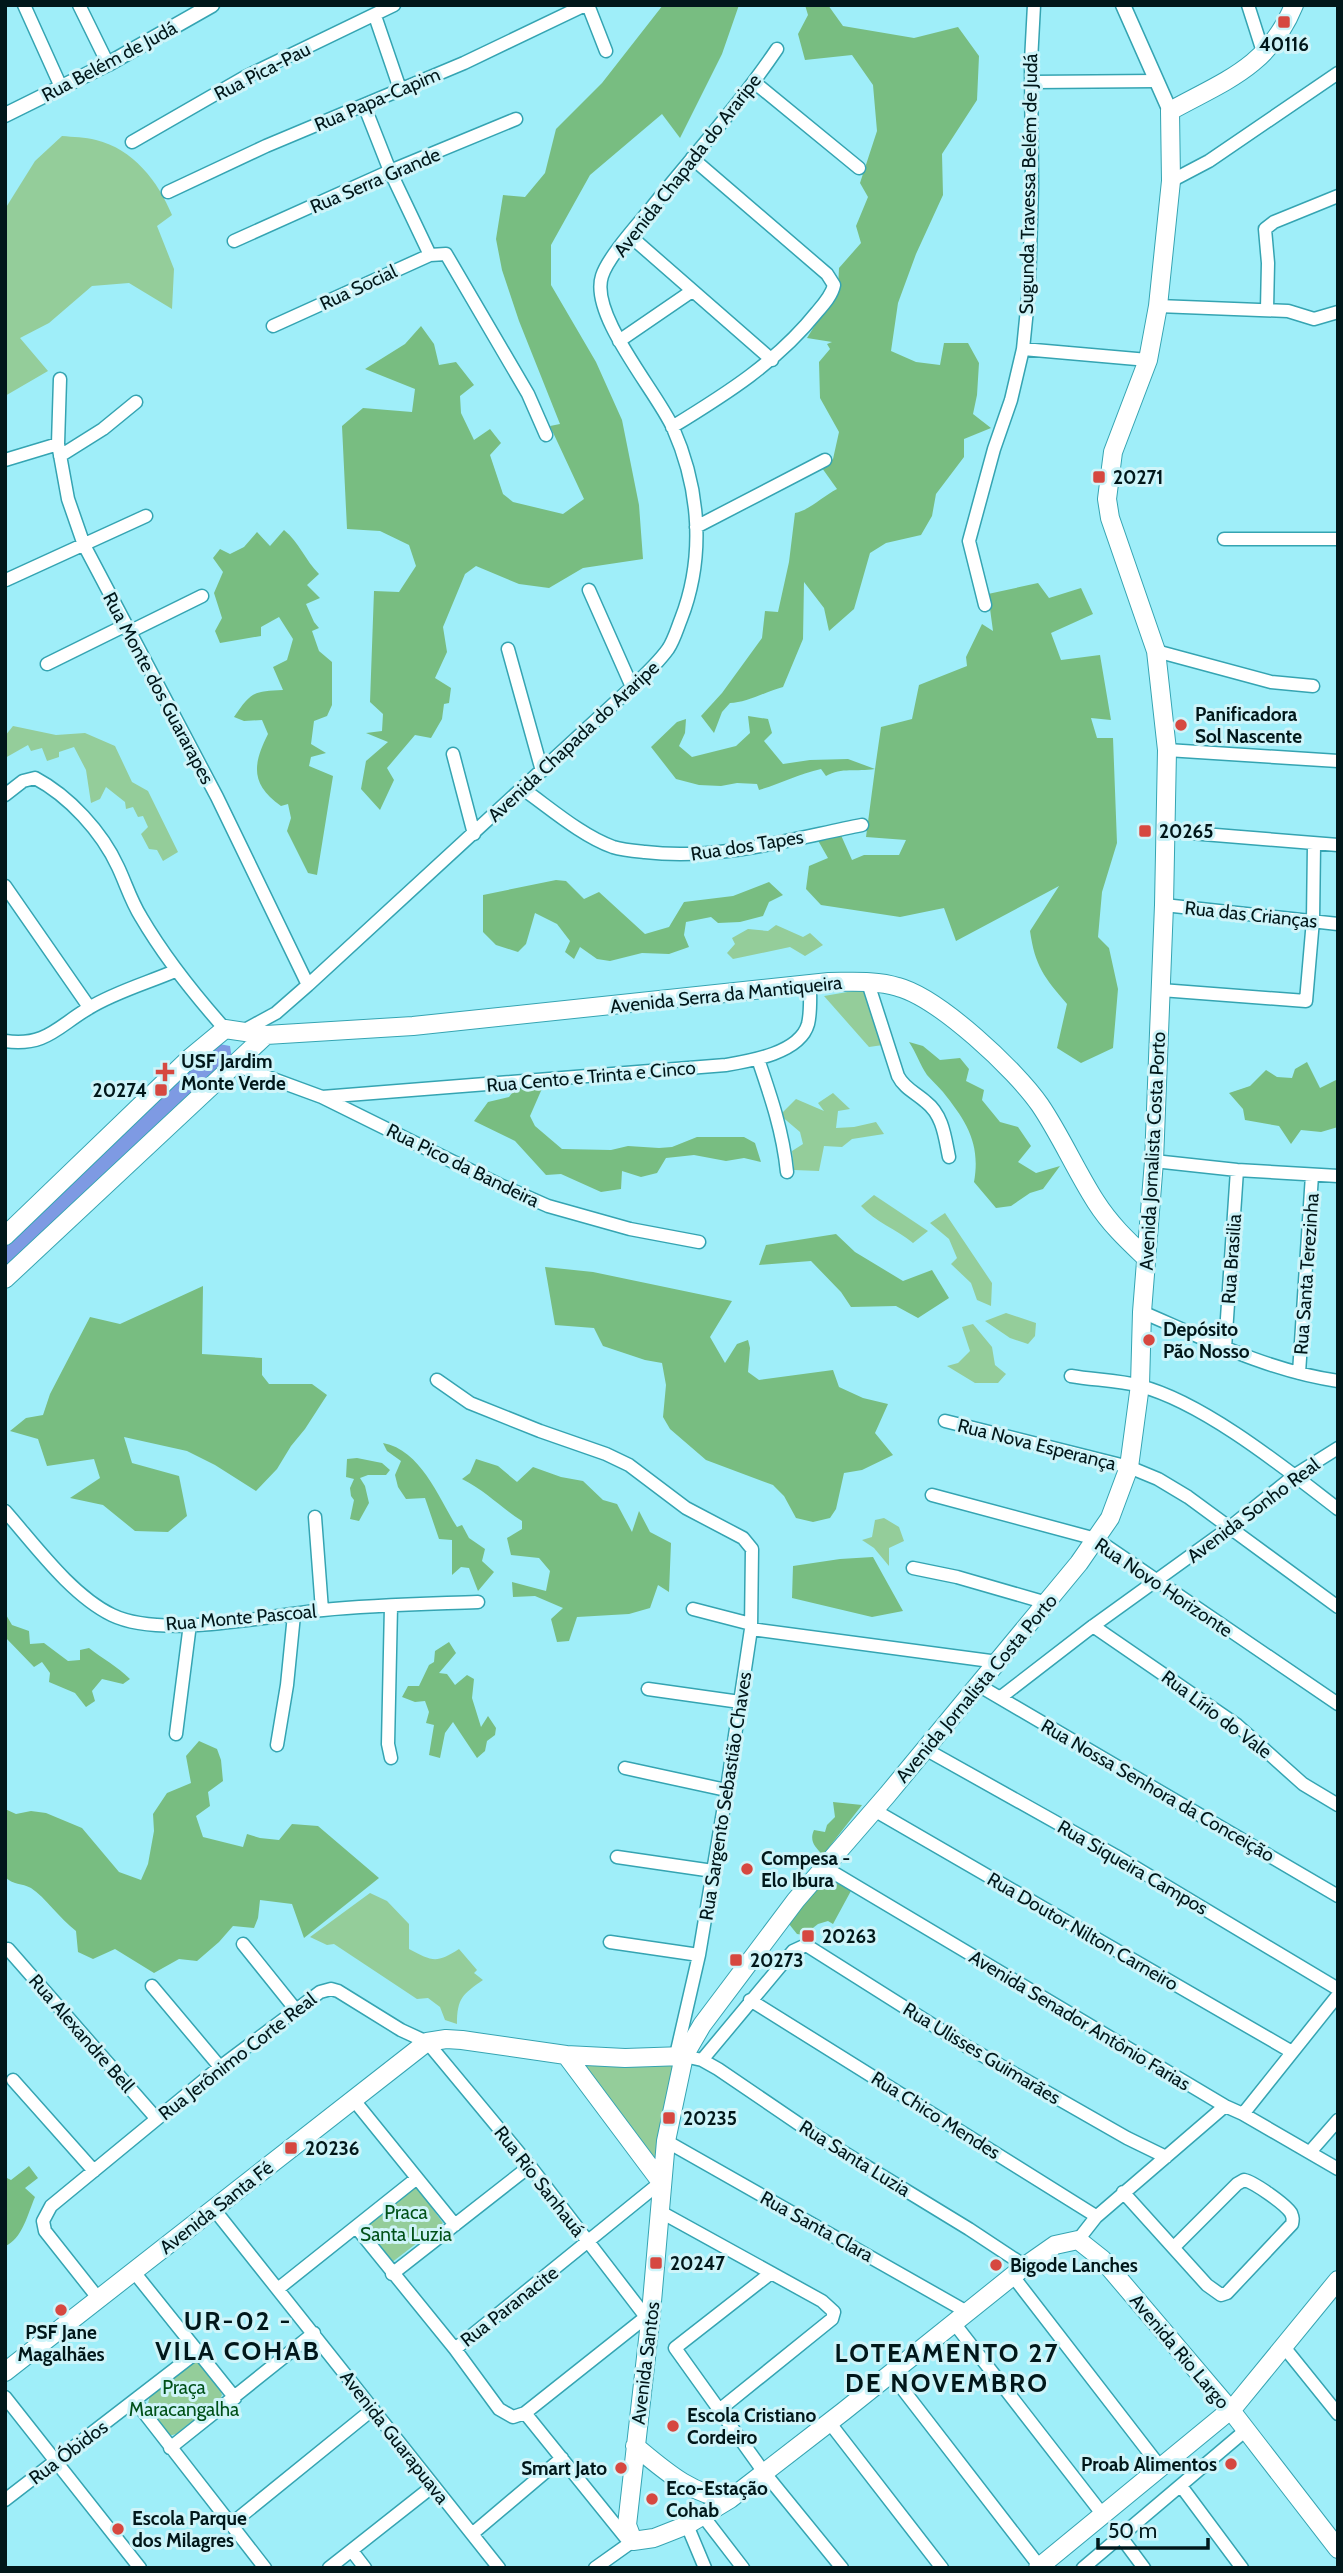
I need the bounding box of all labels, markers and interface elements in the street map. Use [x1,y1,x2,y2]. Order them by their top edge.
marker: 40116 [1276,14,1292,30]
street label: Rua Belém de Judá [38,16,181,107]
place label: 40116 [1259,33,1309,56]
street label: Rua Pica-Pau [210,37,314,105]
street label: Sugunda Travessa Belém de Judá [1015,53,1042,315]
street label: Rua Papa-Capim [311,63,443,136]
street label: Avenida Chapada do Araripe [609,69,766,261]
street label: Rua Serra Grande [307,143,444,218]
street label: Rua Social [316,259,401,315]
place label: 20271 [1113,466,1163,489]
marker: 20271 [1091,469,1107,485]
street label: Rua Monte dos Guararapes [98,588,219,788]
street label: Avenida Chapada do Araripe [483,656,664,827]
place label: Panificadora Sol Nascente [1195,703,1302,748]
marker: Panificadora Sol Nascente [1173,717,1189,733]
place label: 20265 [1159,820,1213,843]
marker: 20265 [1137,823,1153,839]
street label: Rua dos Tapes [689,825,805,866]
street label: Rua das Crianças [1183,896,1319,933]
street label: Avenida Serra da Mantiqueira [609,971,843,1018]
street label: Avenida Jornalista Costa Porto [1135,1031,1170,1271]
place label: USF Jardim Monte Verde [181,1050,286,1095]
street label: Rua Cento e Trinta e Cinco [485,1056,697,1097]
marker: USF Jardim Monte Verde [155,1062,175,1082]
place label: 20274 [93,1079,147,1102]
marker: 20274 [153,1082,169,1098]
street label: Rua Pico da Bandeira [383,1119,543,1212]
street label: Rua Santa Terezinha [1289,1192,1324,1356]
street label: Rua Brasilia [1217,1213,1246,1305]
place label: Depósito Pão Nosso [1163,1318,1250,1363]
marker: Depósito Pão Nosso [1141,1332,1157,1348]
street label: Rua Nova Esperança [955,1414,1119,1475]
street label: Avenida Sonho Real [1182,1453,1325,1568]
street label: Rua Novo Horizonte [1090,1533,1237,1642]
street label: Avenida Jornalista Costa Porto [891,1589,1062,1787]
street label: Rua Monte Pascoal [165,1599,318,1636]
street label: Rua Lírio do Vale [1157,1665,1277,1764]
street label: Rua Sargento Sebastião Chaves [694,1670,757,1922]
street label: Rua Nossa Senhora da Conceição [1037,1714,1279,1867]
street label: Rua Siqueira Campos [1054,1815,1212,1920]
place label: Compesa - Elo Ibura [761,1847,850,1892]
marker: Compesa - Elo Ibura [739,1861,755,1877]
street label: Rua Doutor Nilton Carneiro [983,1867,1182,1996]
place label: 20263 [822,1925,876,1948]
marker: 20263 [800,1928,816,1944]
street label: Avenida Senador Antônio Farias [965,1945,1195,2096]
place label: 20273 [750,1949,803,1972]
marker: 20273 [728,1952,744,1968]
street label: Rua Alexandre Bell [24,1969,140,2098]
street label: Rua Jerônimo Corte Real [154,1987,321,2125]
street label: Rua Ulisses Guimarães [899,1997,1065,2110]
street label: Rua Chico Mendes [867,2067,1004,2164]
place label: 20235 [683,2107,737,2130]
marker: 20235 [661,2110,677,2126]
street label: Rua Santa Luzia [795,2115,914,2202]
street label: Rua Rio Sanhauá [489,2121,590,2241]
place label: 20236 [305,2137,359,2160]
marker: 20236 [283,2140,299,2156]
street label: Avenida Santa Fé [155,2156,278,2259]
street label: Rua Santa Clara [756,2186,877,2267]
park label: Praca Santa Luzia [360,2201,452,2246]
place label: 20247 [670,2252,725,2275]
place label: Bigode Lanches [1010,2254,1138,2277]
marker: 20247 [648,2255,664,2271]
marker: Bigode Lanches [988,2257,1004,2273]
street label: Rua Paranacite [456,2261,563,2352]
street label: Avenida Rio Largo [1125,2289,1234,2414]
street label: Avenida Santos [627,2300,664,2426]
marker: PSF Jane Magalhães [53,2302,69,2318]
district label: UR-02 - VILA COHAB [155,2305,321,2367]
place label: PSF Jane Magalhães [18,2321,104,2366]
district label: LOTEAMENTO 27 DE NOVEMBRO [835,2337,1059,2399]
street label: Avenida Guarapuava [335,2366,454,2509]
park label: Praça Maracangalha [129,2376,239,2421]
place label: Escola Cristiano Cordeiro [687,2404,816,2449]
street label: Rua Óbidos [24,2414,112,2489]
marker: Escola Cristiano Cordeiro [665,2418,681,2434]
place label: Proab Alimentos [1081,2453,1217,2476]
marker: Proab Alimentos [1223,2456,1239,2472]
place label: Smart Jato [521,2457,607,2480]
marker: Smart Jato [613,2460,629,2476]
place label: Eco-Estação Cohab [666,2477,768,2522]
marker: Eco-Estação Cohab [644,2491,660,2507]
scale bar [1098,2506,1208,2550]
place label: Escola Parque dos Milagres [132,2507,247,2552]
text: 50 m [1108,2518,1157,2543]
marker: Escola Parque dos Milagres [110,2521,126,2537]

